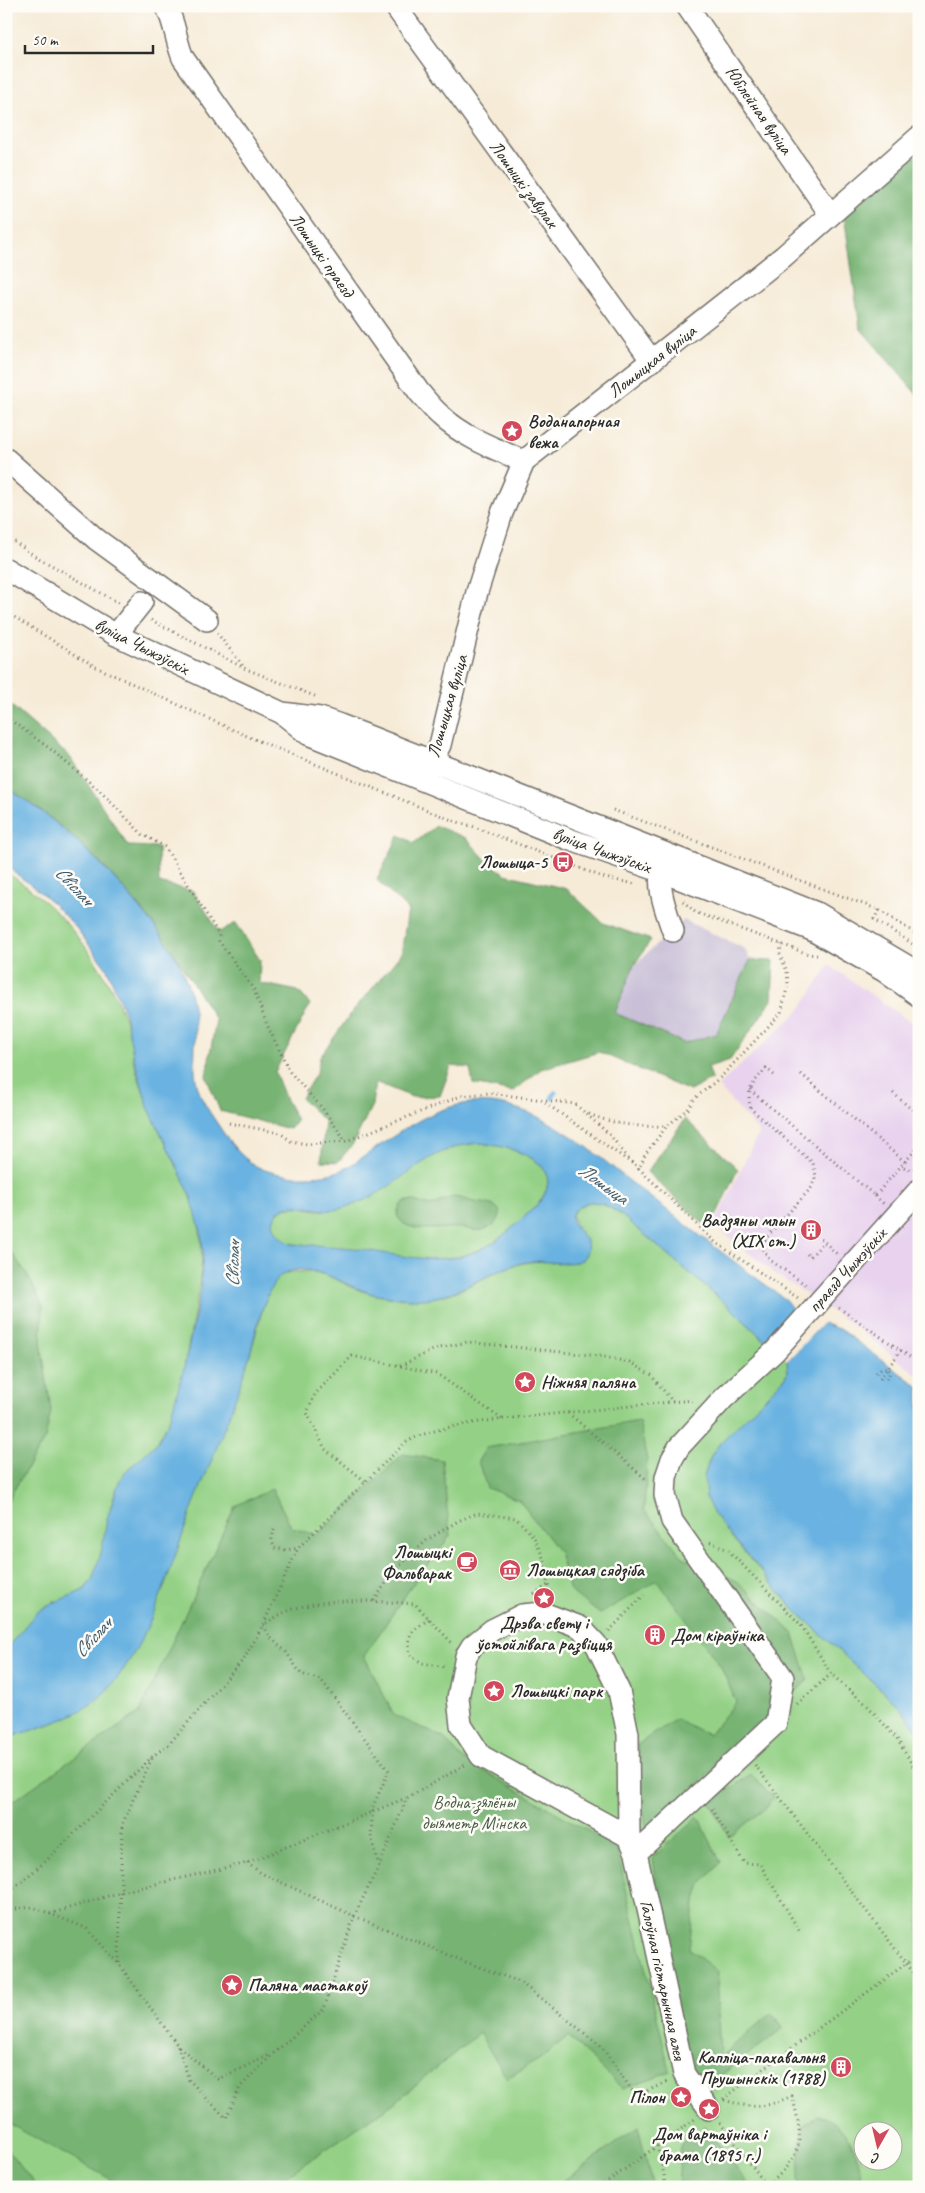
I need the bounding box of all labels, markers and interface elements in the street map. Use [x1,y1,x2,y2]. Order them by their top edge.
scale bar [25,22,152,54]
text: 50 m [32,31,59,50]
street label: Юбілейная вуліца [721,62,798,159]
street label: Лошыцкі завулак [484,136,564,234]
street label: Лошыцкі праезд [285,209,360,303]
street label: Лошыцкая вуліца [604,319,701,402]
place label: Воданапорная вежа [528,410,620,453]
place icon: Воданапорная вежа [500,419,524,443]
street label: вуліца Чыжэўскіх [91,613,194,680]
street label: Лошыцкая вуліца [422,651,472,760]
street label: вуліца Чыжэўскіх [550,822,656,879]
bus stop icon: Лошыца-5 [551,850,575,874]
place label: Лошыца-5 [479,851,549,873]
water label: Свіслач [50,861,101,913]
water label: Лошыца [574,1158,634,1211]
place label: Вадзяны млын (XIX ст.) [701,1209,796,1252]
building icon: Вадзяны млын (XIX ст.) [799,1218,823,1242]
street label: праезд Чыжэўскіх [803,1222,892,1317]
water label: Свіслач [220,1237,246,1287]
place icon: Ніжняя паляна [513,1370,537,1394]
place label: Ніжняя паляна [541,1371,637,1393]
place label: Лошыцкі Фальварак [382,1541,453,1584]
cafe icon: Лошыцкі Фальварак [455,1550,479,1574]
museum icon: Лошыцкая сядзіба [498,1558,522,1582]
place label: Лошыцкая сядзіба [526,1559,646,1582]
place icon: Дрэва свету і ўстойлівага развіцця [532,1586,556,1610]
water label: Свіслач [69,1610,119,1662]
place label: Дрэва свету і ўстойлівага развіцця [474,1612,613,1656]
building icon: Дом кіраўніка [643,1623,667,1647]
place label: Дом кіраўніка [671,1624,766,1646]
place icon: Лошыцкі парк [482,1679,506,1703]
place label: Лошыцкі парк [510,1680,604,1702]
park label: Водна-зялёны дыяметр Мінска [422,1791,527,1834]
street label: Галоўная гістарычная алея [635,1898,691,2063]
place icon: Паляна мастакоў [220,1973,244,1997]
place label: Паляна мастакоў [248,1974,368,1996]
place label: Капліца-пахавальня Прушынскіх (1788) [698,2046,826,2089]
building icon: Капліца-пахавальня Прушынскіх (1788) [829,2055,853,2079]
place icon: Пілон [669,2085,693,2109]
place label: Пілон [629,2086,666,2108]
place icon: Дом вартаўніка і брама (1895 г.) [697,2097,721,2121]
north arrow [852,2120,902,2170]
place label: Дом вартаўніка і брама (1895 г.) [652,2123,768,2166]
text: С [870,2149,881,2167]

